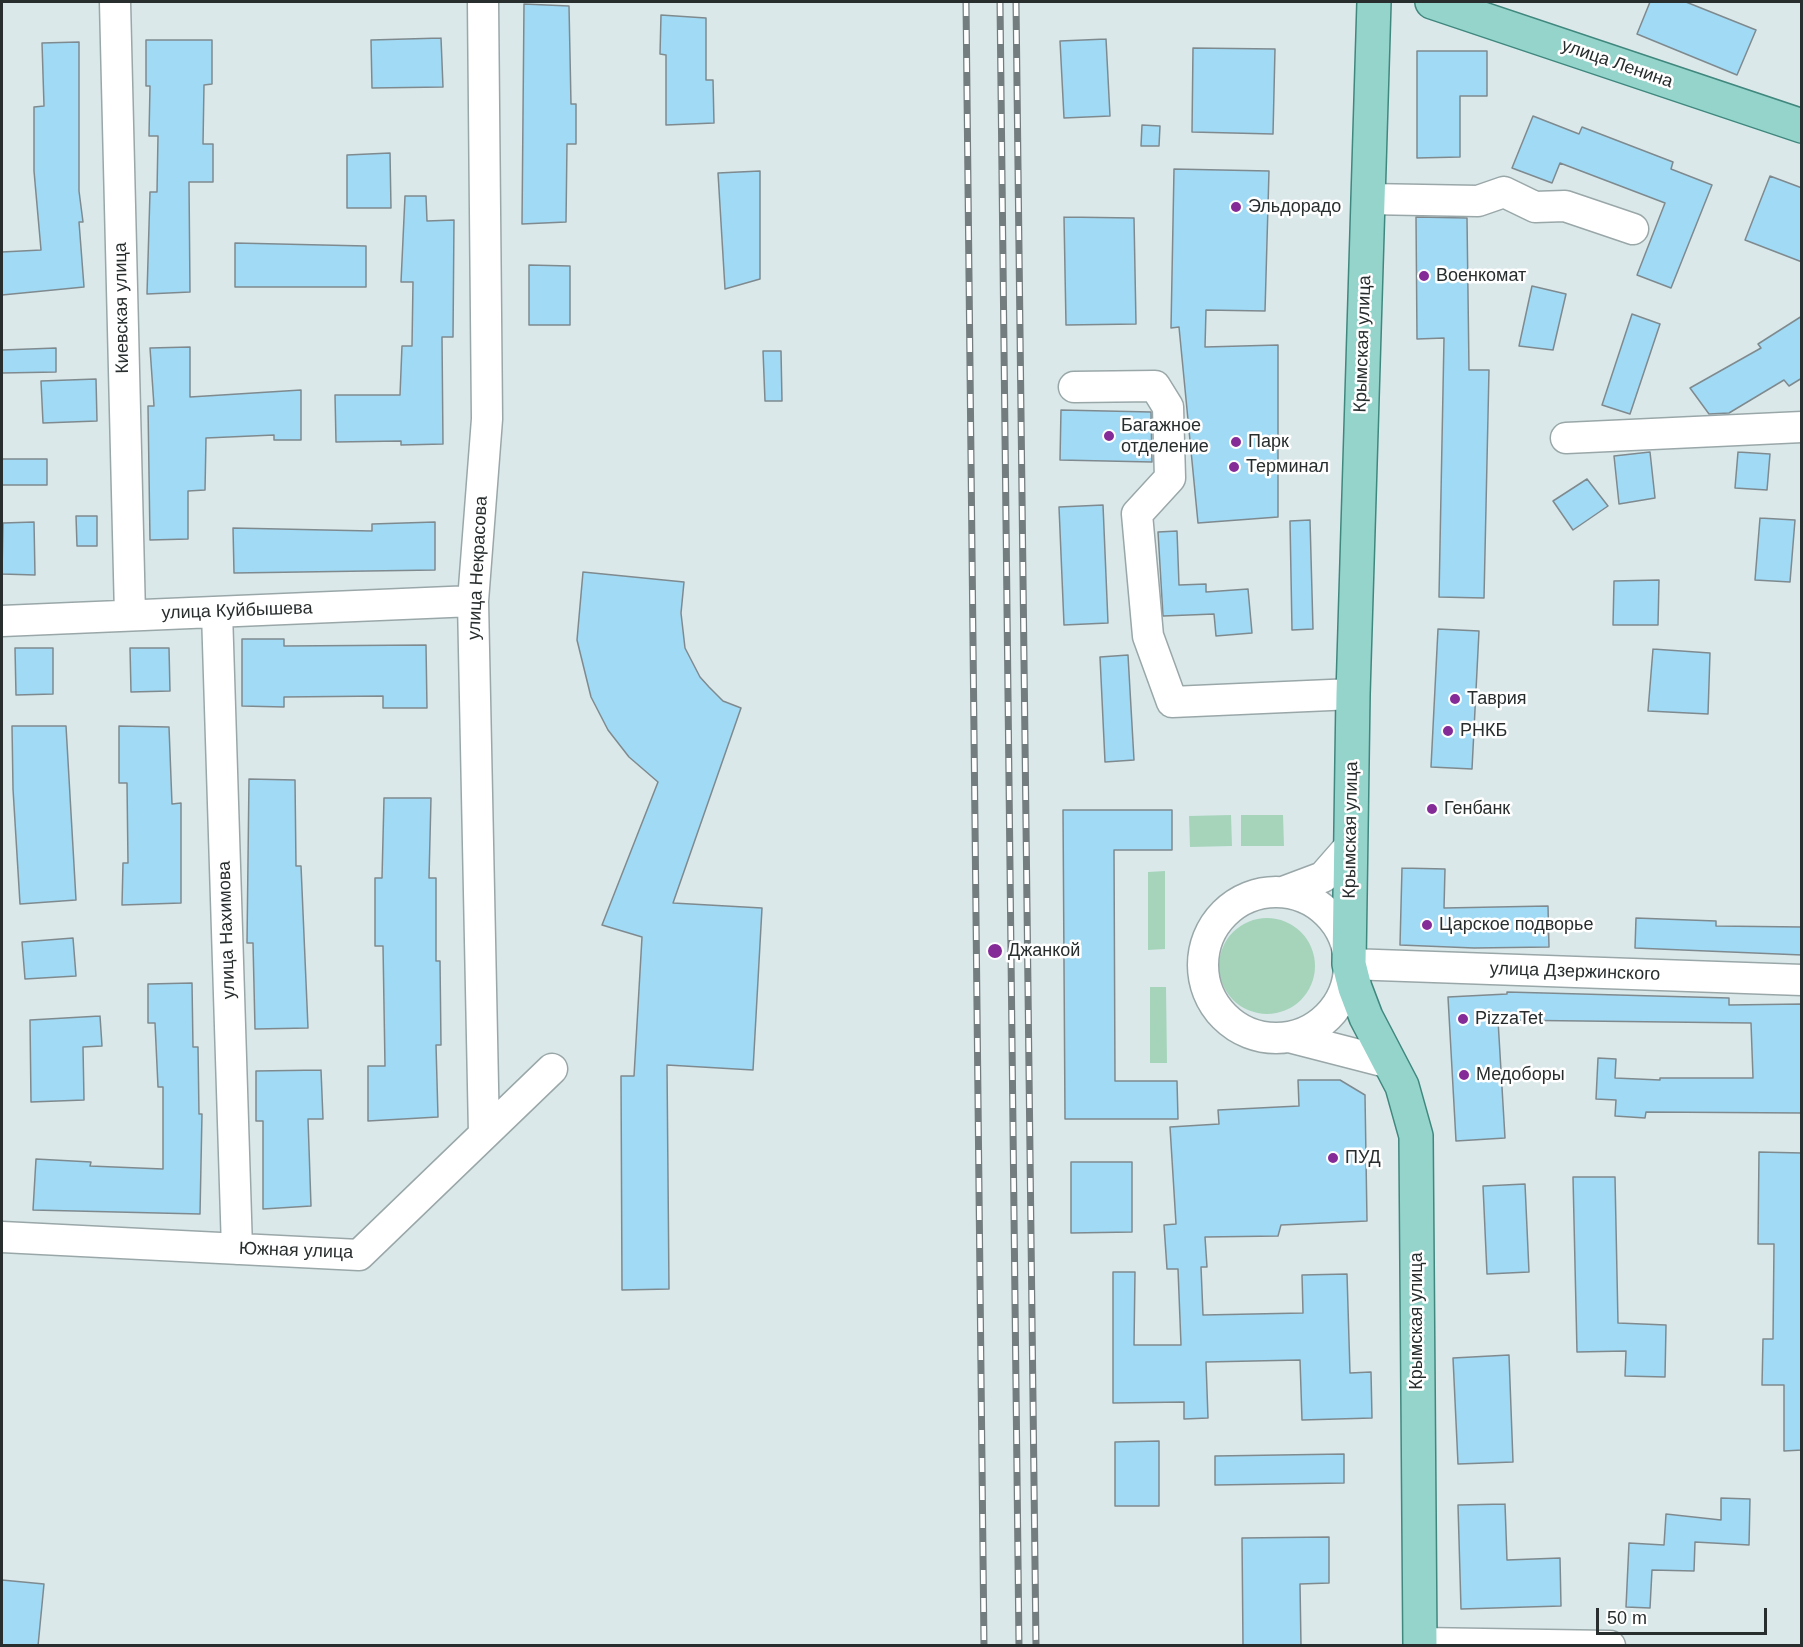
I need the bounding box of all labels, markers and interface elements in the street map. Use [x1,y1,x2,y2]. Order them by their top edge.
street label: улица Ленина [1559,35,1675,93]
place label: Эльдорадо [1248,196,1341,218]
marker: Эльдорадо [1229,200,1243,214]
street label: Киевская улица [110,242,134,374]
place label: Военкомат [1436,265,1526,287]
marker: Военкомат [1417,269,1431,283]
street label: Крымская улица [1350,275,1376,413]
place label: Багажное отделение [1121,415,1209,458]
marker: Багажное отделение [1102,429,1116,443]
place label: Парк [1248,431,1289,453]
marker: Парк [1229,435,1243,449]
place label: Терминал [1246,456,1329,478]
marker: Терминал [1227,460,1241,474]
street label: улица Некрасова [463,496,493,640]
street label: улица Куйбышева [161,598,313,624]
place label: Таврия [1467,688,1527,710]
marker: Таврия [1448,692,1462,706]
place label: РНКБ [1460,720,1507,742]
marker: РНКБ [1441,724,1455,738]
street label: Крымская улица [1339,761,1363,899]
place label: Генбанк [1444,798,1510,820]
marker: Генбанк [1425,802,1439,816]
street label: улица Нахимова [214,861,240,999]
place label: Царское подворье [1439,914,1593,936]
marker: Царское подворье [1420,918,1434,932]
place label: Джанкой [1008,940,1080,962]
marker: Джанкой [986,942,1004,960]
street label: улица Дзержинского [1489,958,1661,986]
place label: PizzaTet [1475,1008,1543,1030]
marker: PizzaTet [1456,1012,1470,1026]
place label: Медоборы [1476,1064,1565,1086]
marker: Медоборы [1457,1068,1471,1082]
place label: ПУД [1345,1147,1381,1169]
marker: ПУД [1326,1151,1340,1165]
street label: Южная улица [238,1238,354,1264]
street label: Крымская улица [1406,1252,1428,1390]
scale bar [1599,1596,1770,1634]
text: 50 m [1607,1608,1647,1628]

